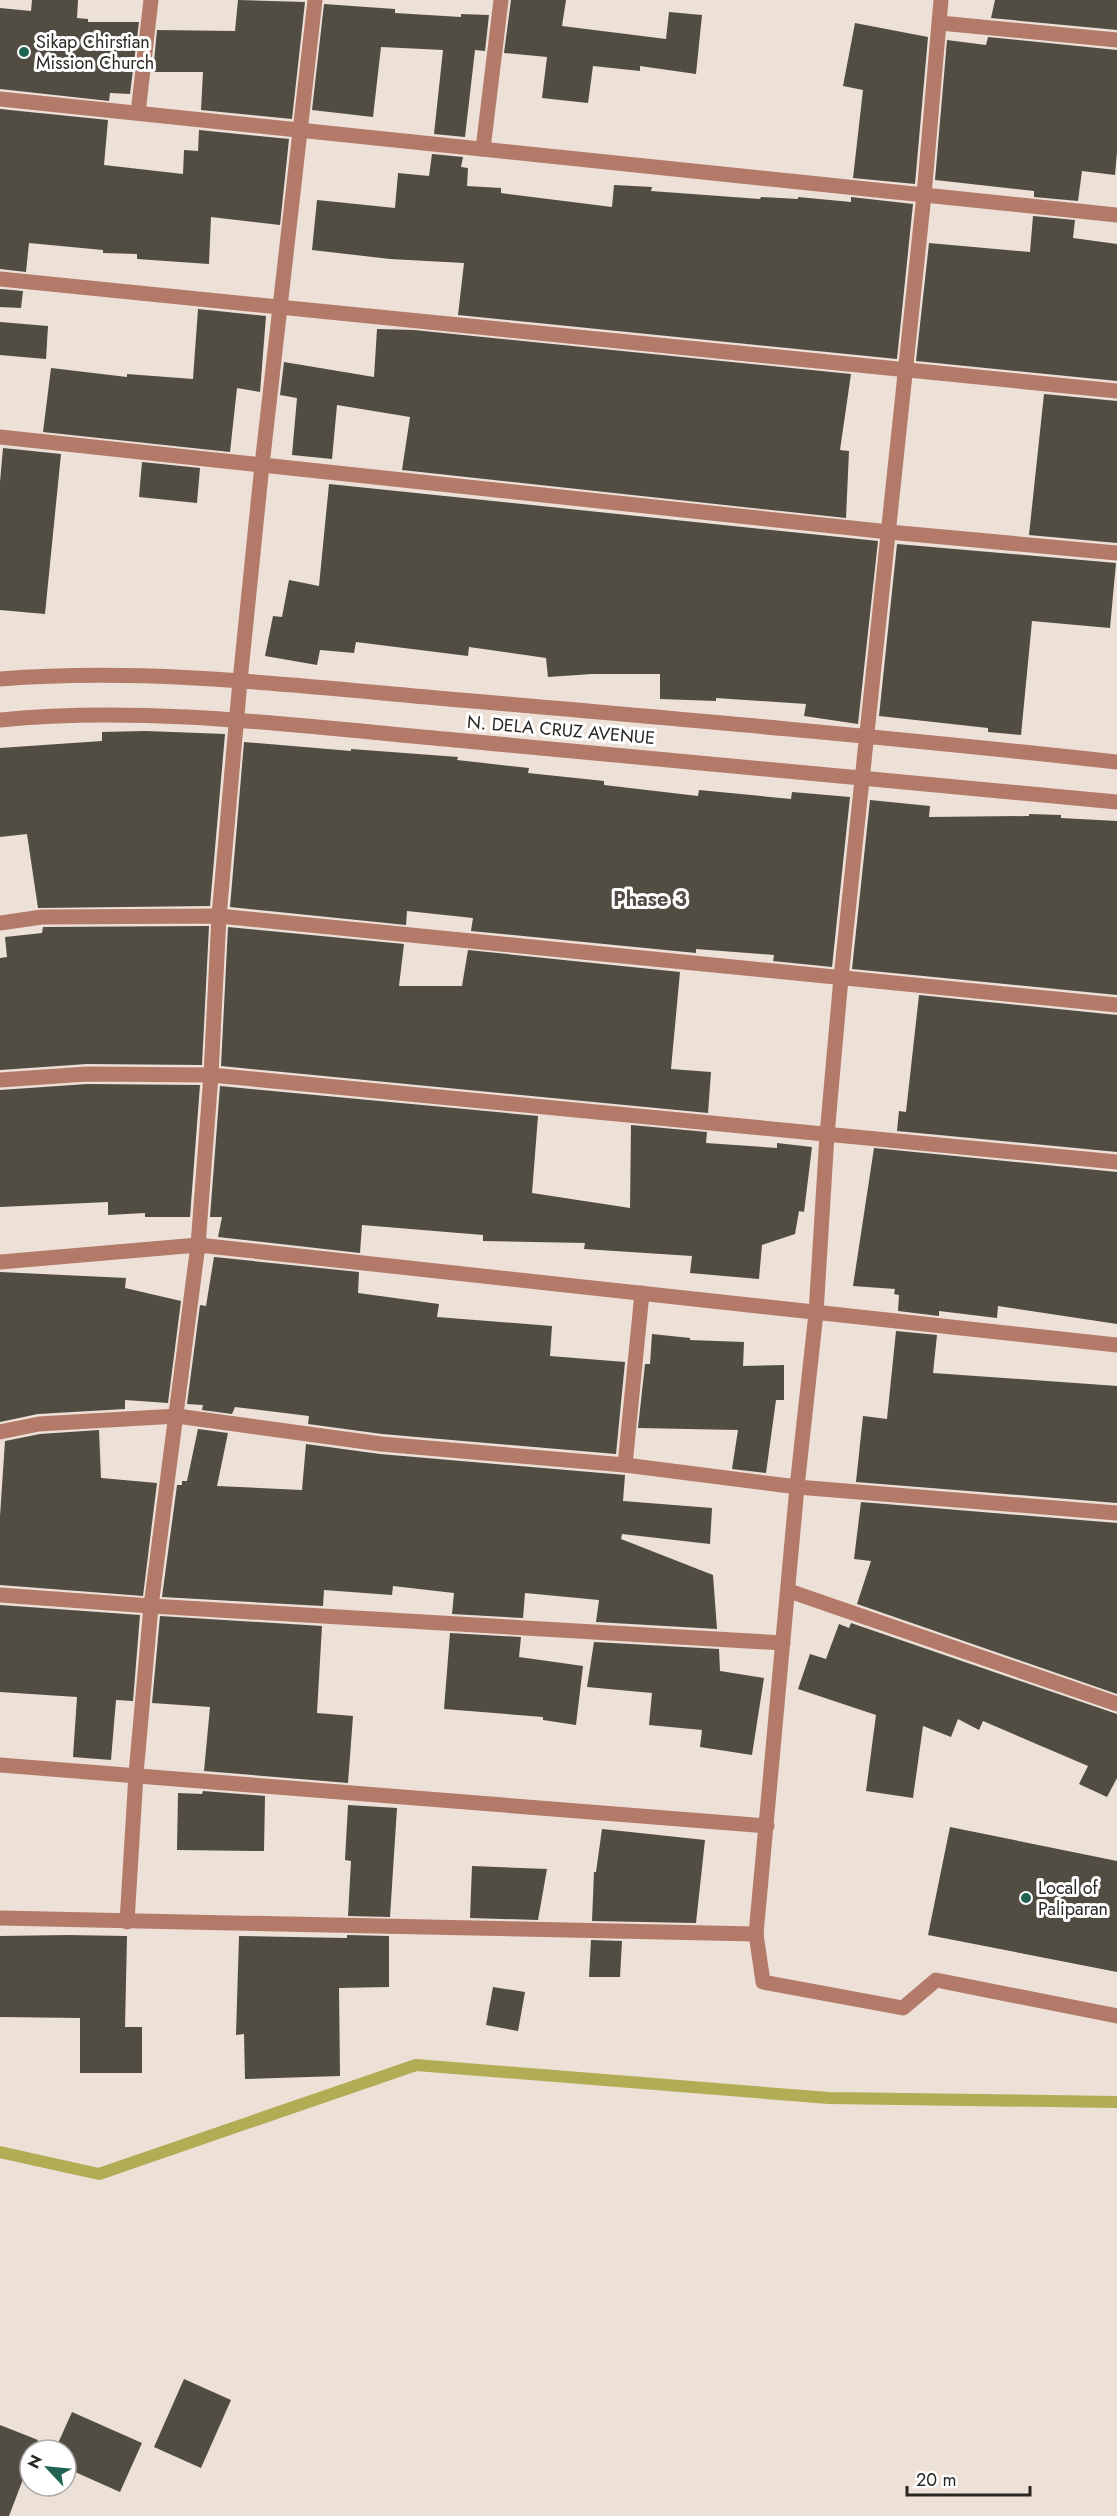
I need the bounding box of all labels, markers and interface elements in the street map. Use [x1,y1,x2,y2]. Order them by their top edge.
place label: Sikap Chirstian Mission Church [36,29,154,76]
marker: Sikap Chirstian Mission Church [17,45,31,59]
street label: N. DELA CRUZ AVENUE [466,709,656,751]
district label: Phase 3 [613,885,687,914]
place label: Local of Paliparan [1038,1875,1108,1922]
marker: Local of Paliparan [1019,1891,1033,1905]
north arrow [18,2438,78,2498]
text: N [22,2451,48,2472]
scale bar [907,2459,1030,2497]
text: 20 m [916,2467,956,2493]

